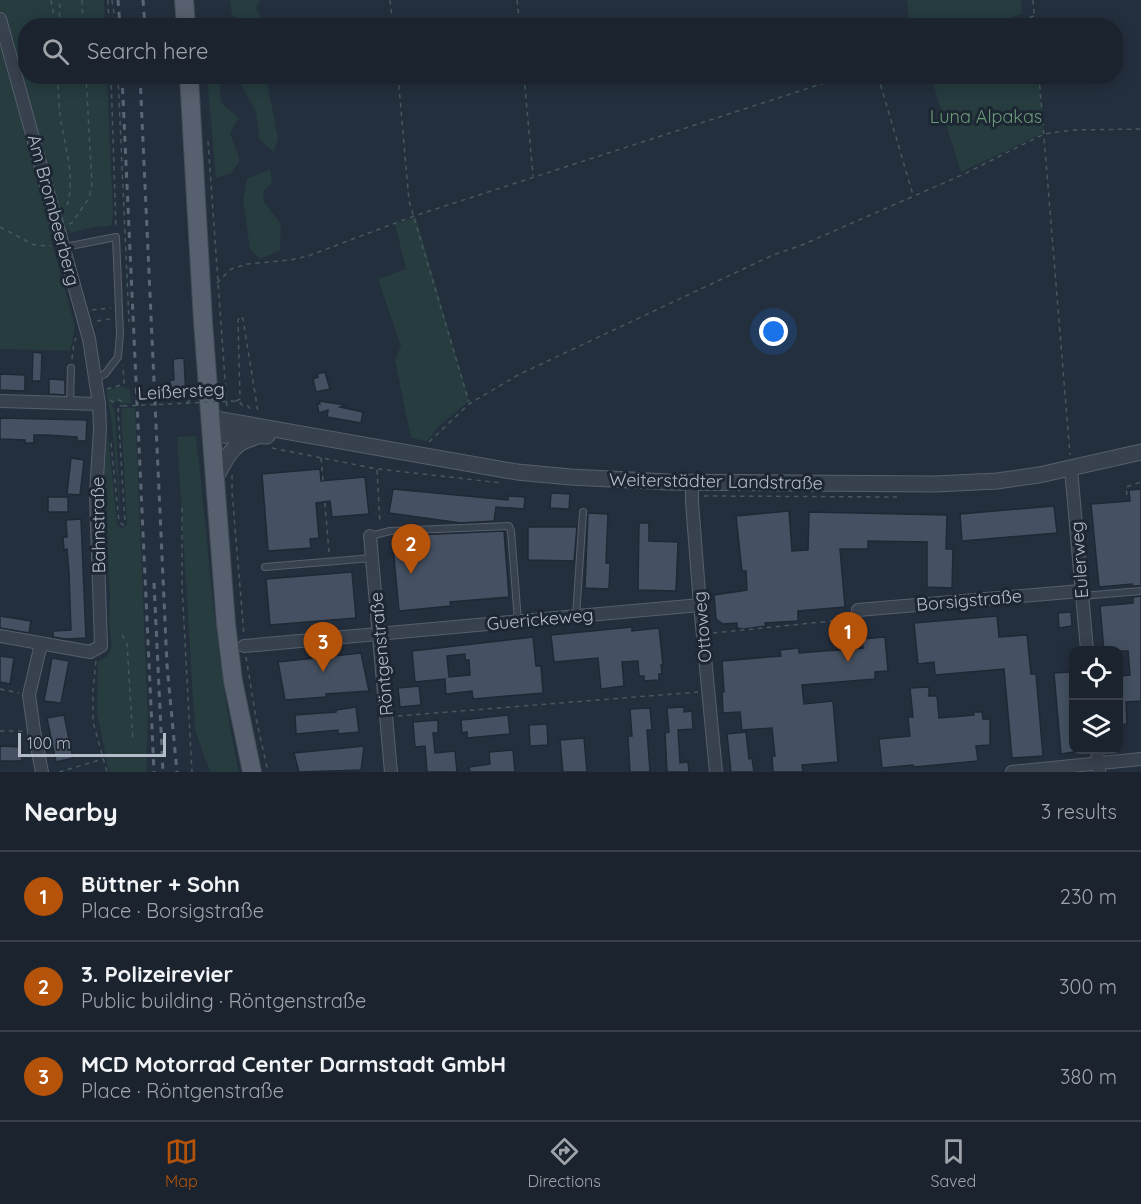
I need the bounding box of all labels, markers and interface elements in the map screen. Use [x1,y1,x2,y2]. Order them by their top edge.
search box [18,18,1123,84]
icon: search [39,35,72,68]
text: Search here [87,37,208,65]
park label: Luna Alpakas [930,105,1042,128]
street label: Am Brombeerberg [23,132,85,288]
your location [759,317,788,346]
street label: Leißersteg [137,377,225,405]
street label: Weiterstädter Landstraße [609,468,823,494]
street label: Bahnstraße [86,477,110,573]
street label: Eulerweg [1065,521,1093,599]
pin: 2 [392,524,430,574]
street label: Borsigstraße [915,584,1023,616]
street label: Ottoweg [687,590,717,664]
street label: Röntgenstraße [364,591,398,717]
street label: Guerickeweg [486,603,594,635]
pin: 1 [828,612,868,662]
pin: 3 [304,622,342,672]
map controls [1069,646,1123,754]
button: locate [1069,646,1123,700]
button: layers [1069,700,1123,754]
scale bar [18,730,166,758]
text: 100 m [27,733,71,753]
text: Nearby [24,795,118,828]
text: 3 results [1041,799,1117,824]
text: Büttner + Sohn [81,870,240,898]
text: 1 [40,884,47,909]
text: 230 m [1060,884,1117,909]
text: Place · Borsigstraße [81,898,264,923]
text: 3. Polizeirevier [81,960,233,988]
text: 2 [38,974,49,999]
text: 300 m [1059,974,1117,999]
text: Public building · Röntgenstraße [81,988,366,1013]
text: MCD Motorrad Center Darmstadt GmbH [81,1050,506,1078]
text: 3 [38,1064,49,1089]
text: 380 m [1060,1064,1117,1089]
text: Place · Röntgenstraße [81,1078,284,1103]
tab: Map [165,1135,198,1191]
tab: Directions [528,1135,601,1191]
tab: Saved [931,1135,976,1191]

